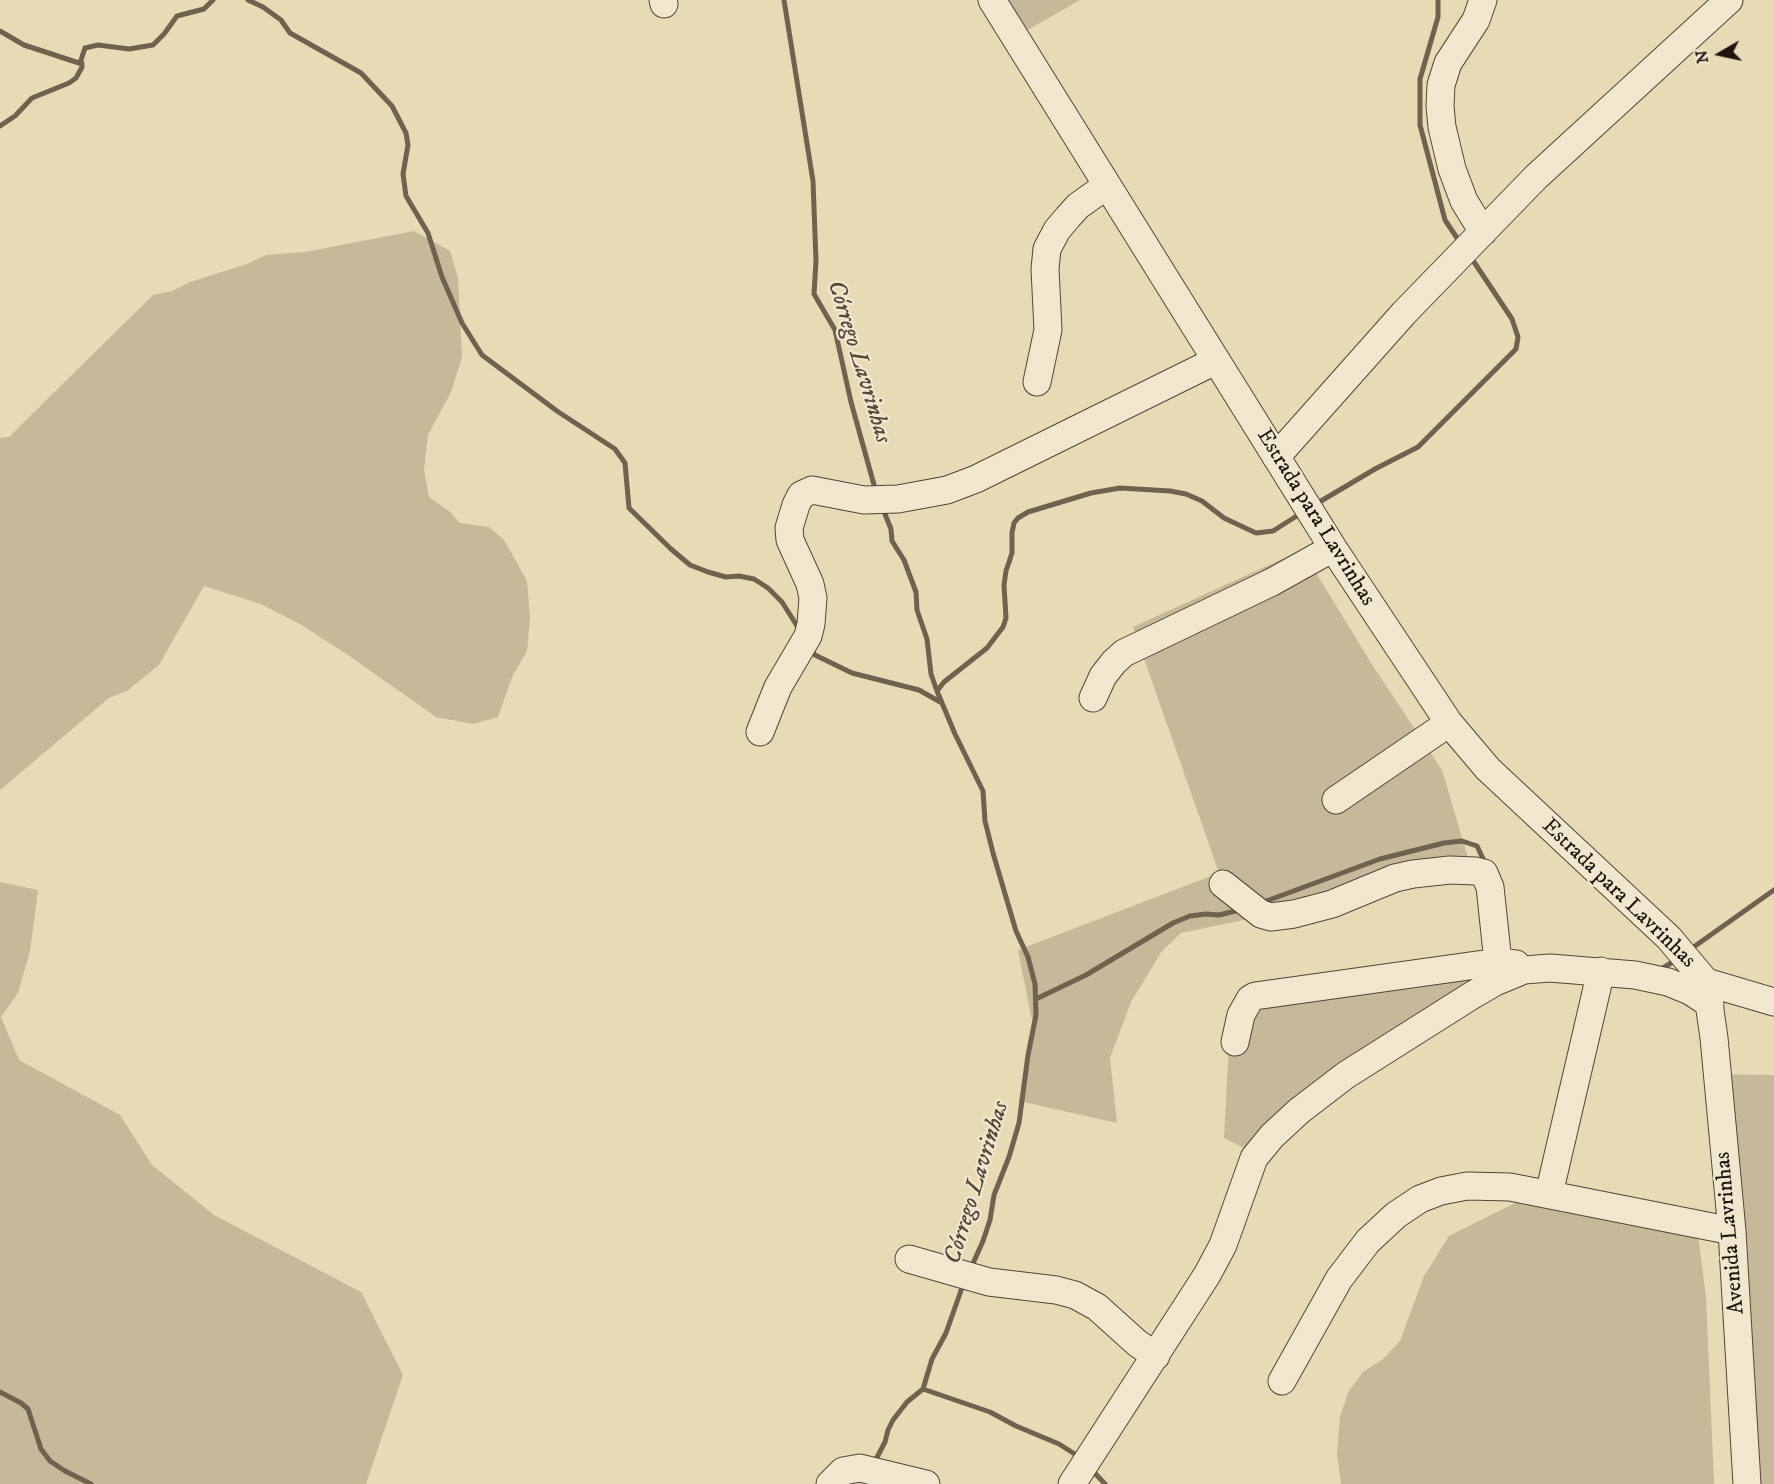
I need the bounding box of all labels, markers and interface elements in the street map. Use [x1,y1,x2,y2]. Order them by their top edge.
north arrow [1690,24,1750,84]
text: N [1691,49,1713,65]
water label: Córrego Lavrinhas [820,277,896,447]
street label: Estrada para Lavrinhas [1250,425,1380,611]
street label: Estrada para Lavrinhas [1536,814,1700,974]
water label: Córrego Lavrinhas [940,1098,1016,1268]
street label: Avenida Lavrinhas [1711,1151,1751,1315]

